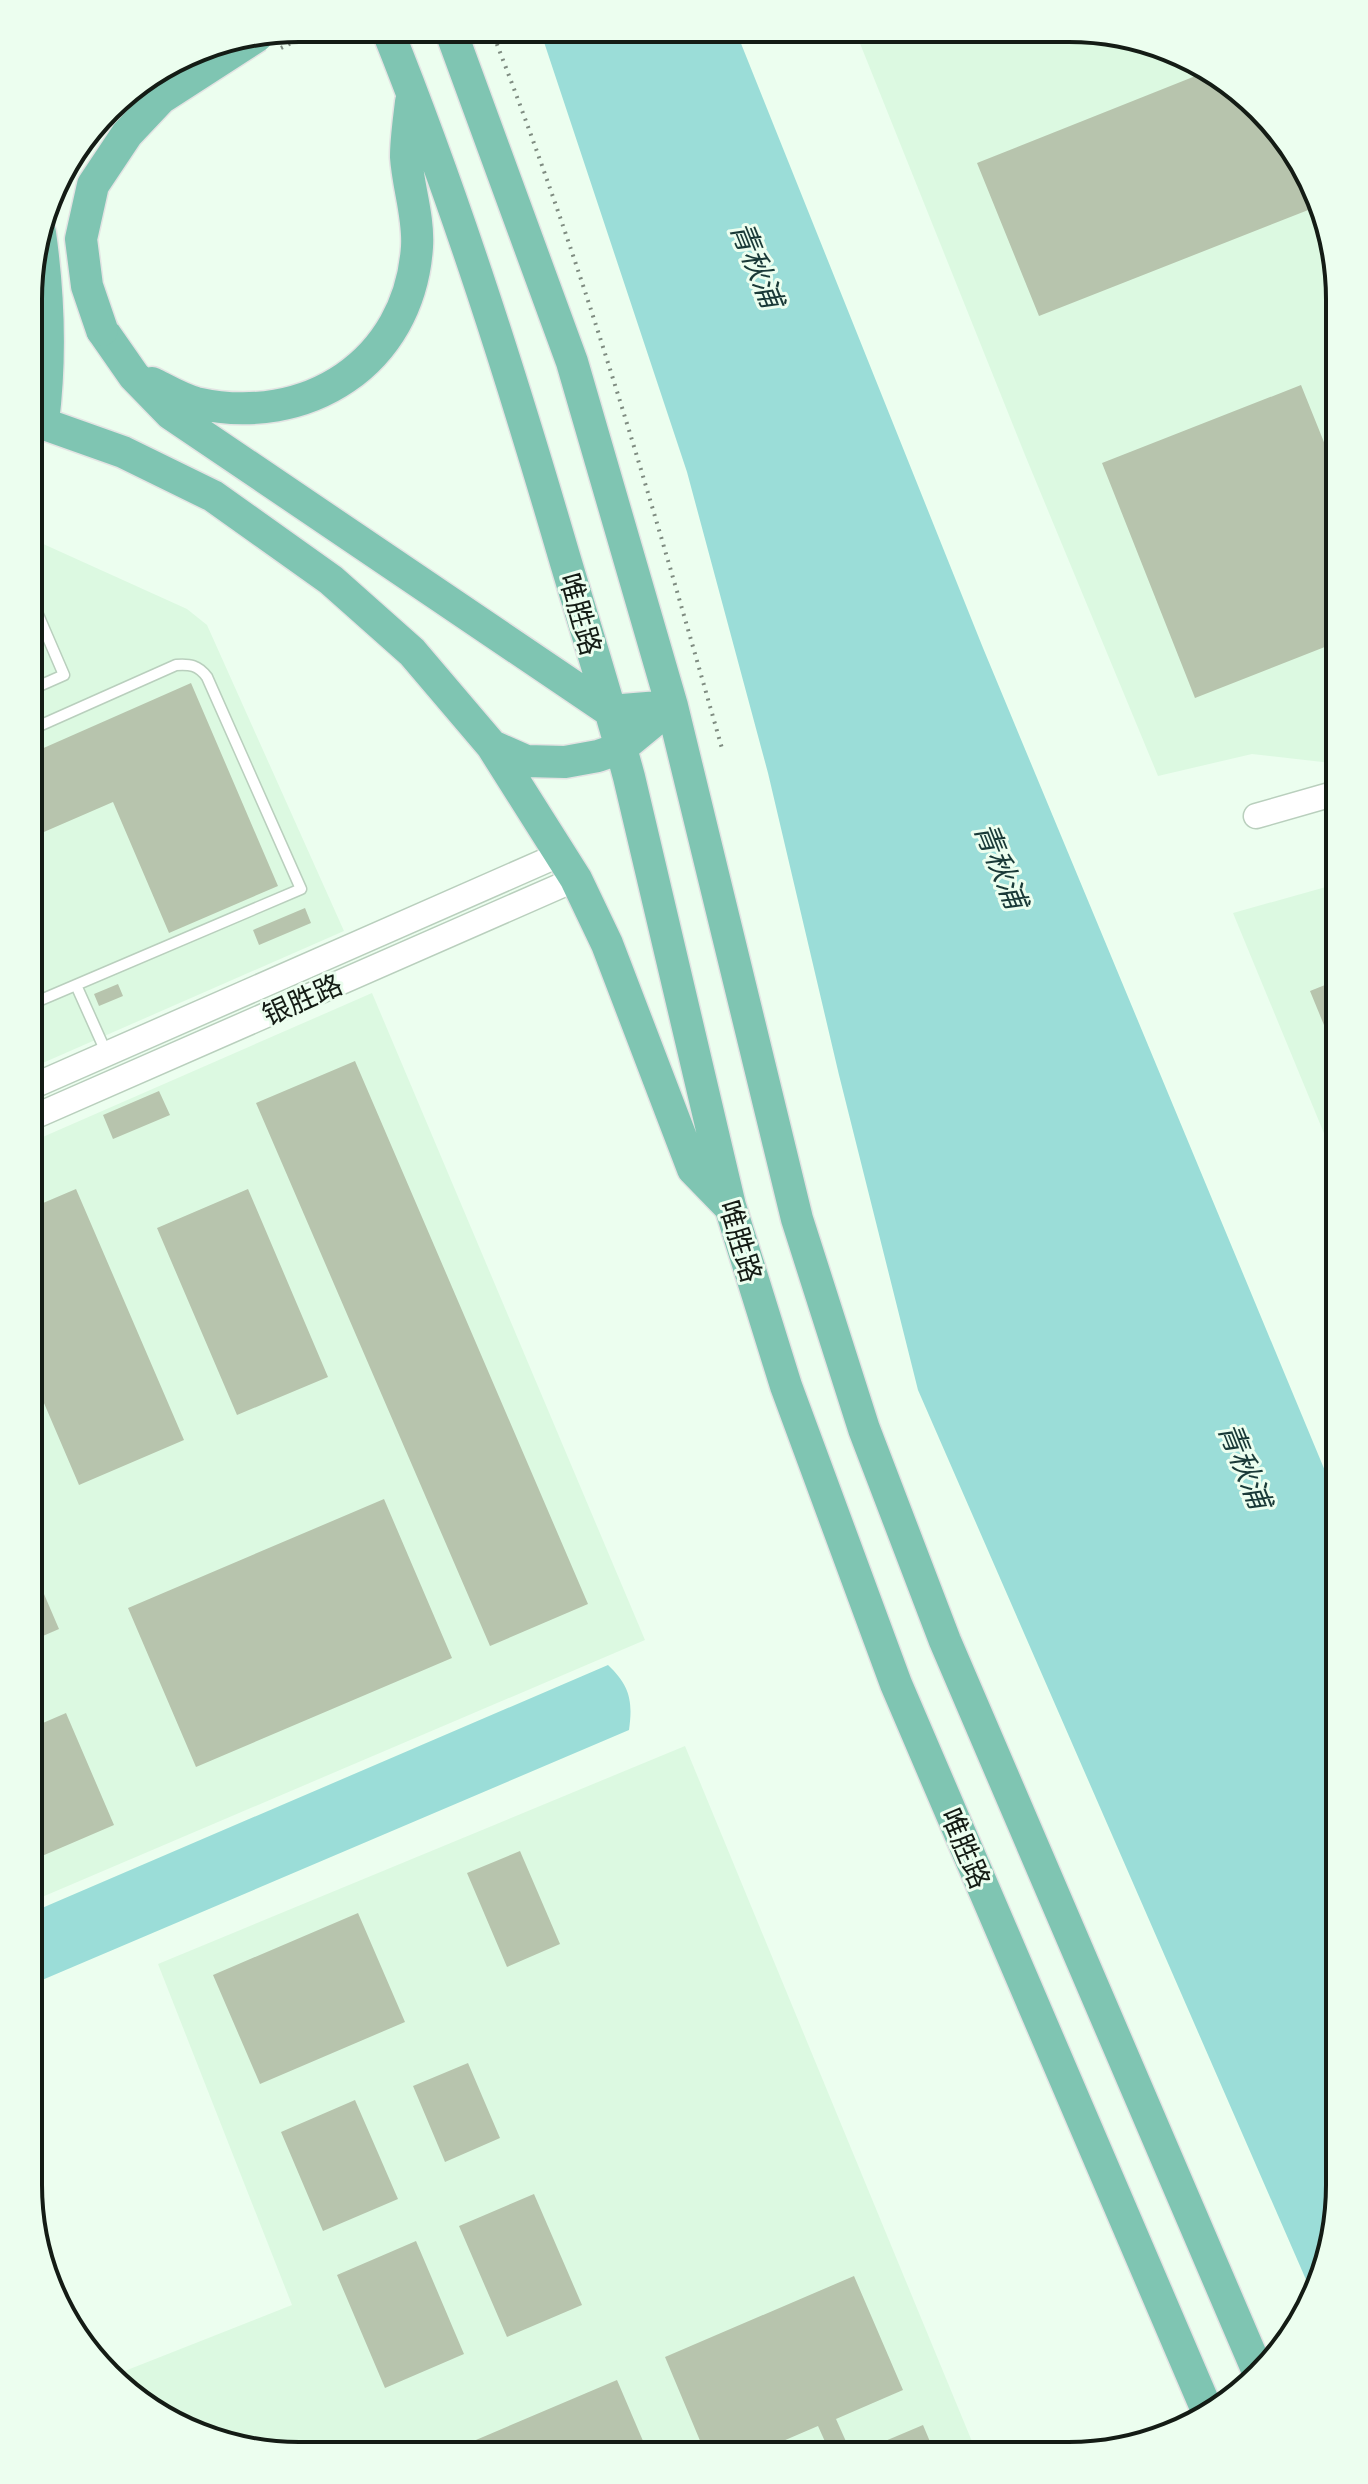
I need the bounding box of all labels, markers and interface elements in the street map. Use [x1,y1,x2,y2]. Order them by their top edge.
water label: 青秋浦 [723,215,793,317]
street label: 唯胜路 [553,569,609,659]
water label: 青秋浦 [967,816,1037,918]
street label: 银胜路 [257,966,347,1032]
street label: 唯胜路 [712,1196,770,1286]
water label: 青秋浦 [1211,1416,1281,1518]
street label: 唯胜路 [933,1802,999,1894]

